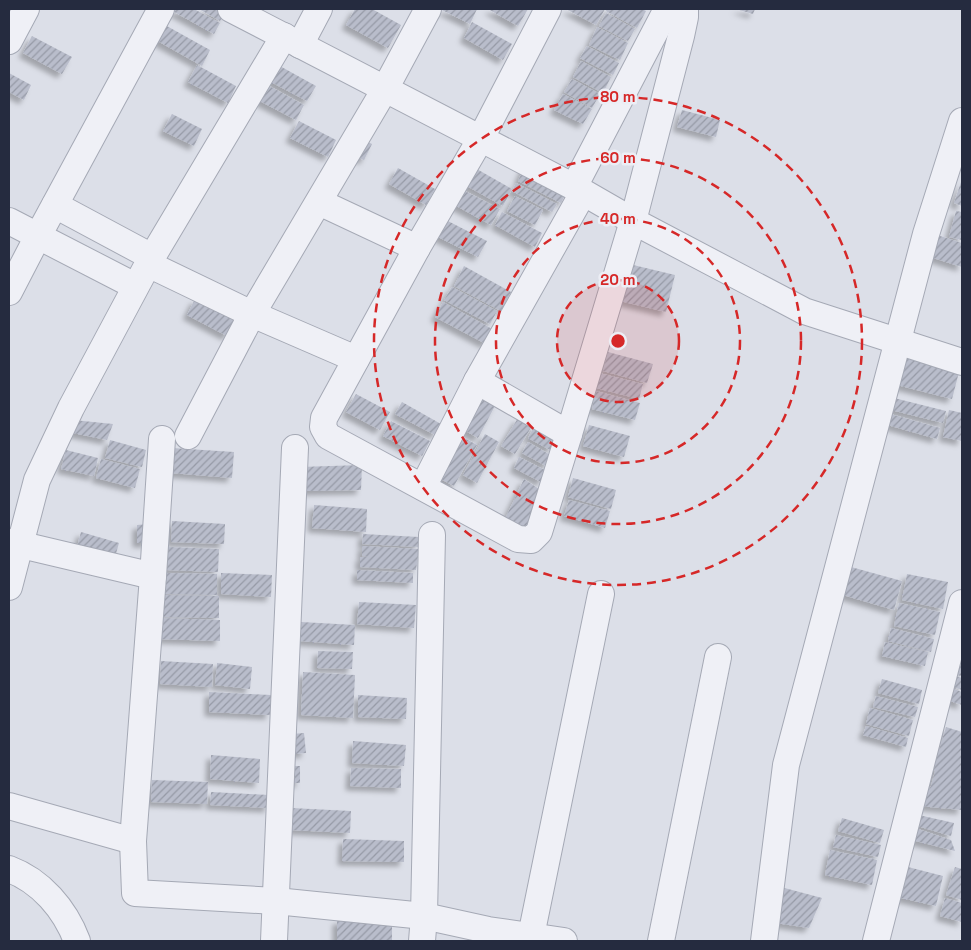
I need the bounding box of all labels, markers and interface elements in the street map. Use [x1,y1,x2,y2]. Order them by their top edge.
text: 80 m [600,87,636,106]
text: 60 m [600,148,636,167]
text: 40 m [600,209,636,228]
text: 20 m [600,270,636,289]
centre of rings [609,332,627,350]

